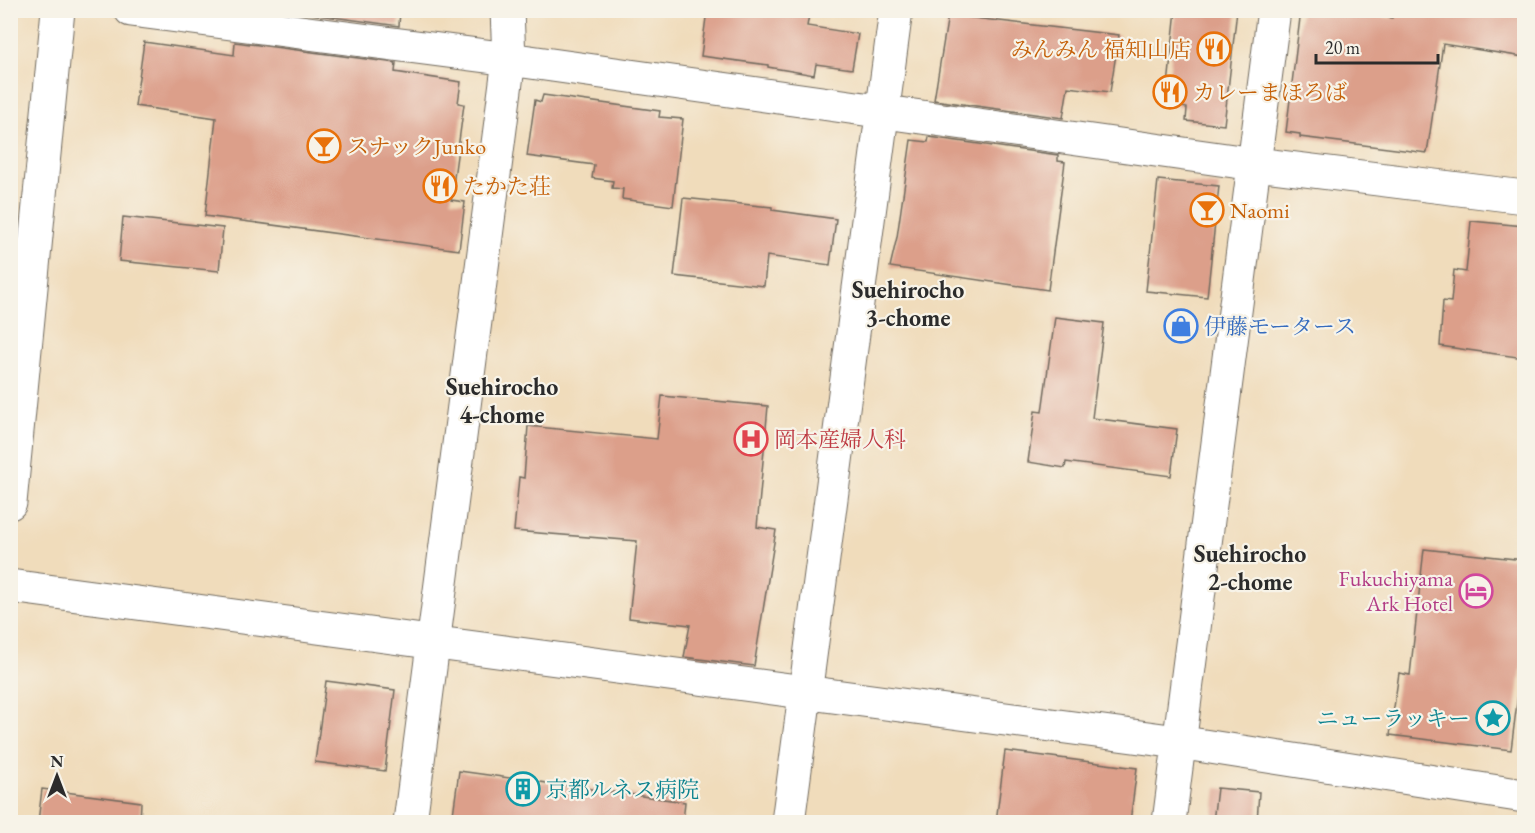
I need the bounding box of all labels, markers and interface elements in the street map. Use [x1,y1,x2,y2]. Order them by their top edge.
scale bar [1316,27,1438,65]
restaurant icon: みんみん 福知山店 [1196,31,1232,67]
place label: みんみん 福知山店 [1011,35,1191,64]
text: 20 m [1325,36,1360,59]
restaurant icon: カレーまほろば [1152,74,1188,110]
place label: カレーまほろば [1193,78,1347,107]
bar icon: スナックJunko [306,128,342,164]
place label: スナックJunko [347,132,486,161]
restaurant icon: たかた荘 [422,168,458,204]
place label: たかた荘 [463,172,551,201]
bar icon: Naomi [1189,192,1225,228]
place label: Naomi [1230,196,1290,225]
district label: Suehirocho 3-chome [852,274,964,333]
shop icon: 伊藤モータース [1163,308,1199,344]
place label: 伊藤モータース [1204,312,1356,341]
district label: Suehirocho 4-chome [446,371,558,430]
hospital icon: 岡本産婦人科 [733,421,769,457]
place label: 岡本産婦人科 [774,425,906,454]
district label: Suehirocho 2-chome [1194,538,1306,597]
place label: Fukuchiyama Ark Hotel [1339,564,1453,618]
hotel icon: Fukuchiyama Ark Hotel [1458,573,1494,609]
place icon: ニューラッキー [1475,700,1511,736]
place label: ニューラッキー [1316,704,1470,733]
north arrow [27,746,87,806]
text: N [51,751,64,772]
building icon: 京都ルネス病院 [505,771,541,807]
place label: 京都ルネス病院 [546,775,699,804]

